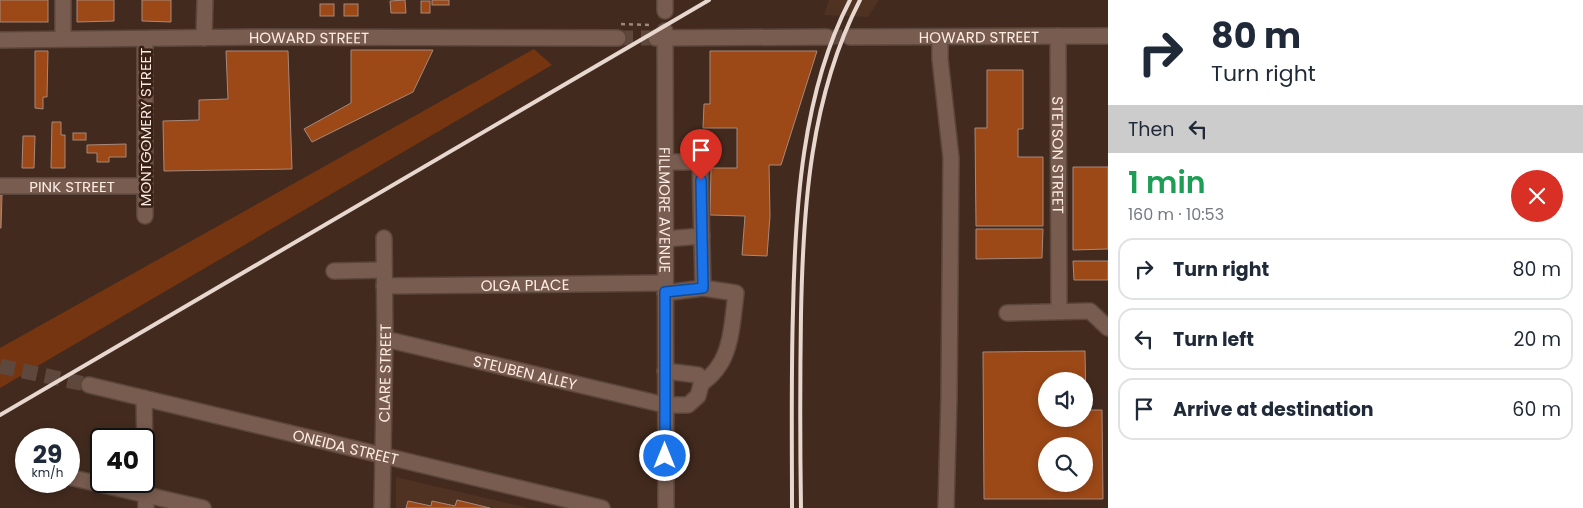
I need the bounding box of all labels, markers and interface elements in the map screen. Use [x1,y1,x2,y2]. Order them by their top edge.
text: 80 m [1211,11,1301,60]
icon: right [1128,20,1193,85]
street label: HOWARD STREET [249,26,369,48]
street label: HOWARD STREET [919,26,1039,47]
street label: MONTGOMERY STREET [135,48,156,206]
text: Turn right [1211,58,1316,89]
street label: STETSON STREET [1048,96,1069,214]
icon: left [1184,115,1212,143]
text: Then [1128,116,1174,143]
pin [680,129,722,180]
icon: arrive [687,136,715,164]
street label: FILLMORE AVENUE [655,147,676,273]
text: 1 min [1128,161,1206,204]
button: close [1511,170,1563,222]
street label: PINK STREET [29,176,115,197]
text: 160 m · 10:53 [1128,203,1224,226]
icon: right [1130,255,1158,283]
text: Turn right [1173,256,1269,283]
text: 80 m [1512,256,1561,283]
street label: OLGA PLACE [481,274,569,295]
street label: CLARE STREET [373,324,396,423]
icon: left [1130,325,1158,353]
text: Turn left [1173,326,1254,353]
text: 20 m [1513,326,1561,353]
street label: STEUBEN ALLEY [471,350,579,394]
map controls [1038,372,1093,492]
button: sound [1038,372,1093,427]
icon: arrive [1130,395,1158,423]
text: Arrive at destination [1173,396,1374,423]
text: 60 m [1512,396,1561,423]
street label: ONEIDA STREET [291,424,401,469]
speed limit sign: 40 [90,428,155,493]
position arrow [638,429,690,481]
text: 29 [33,437,62,472]
button: search [1038,437,1093,492]
text: km/h [32,464,63,481]

